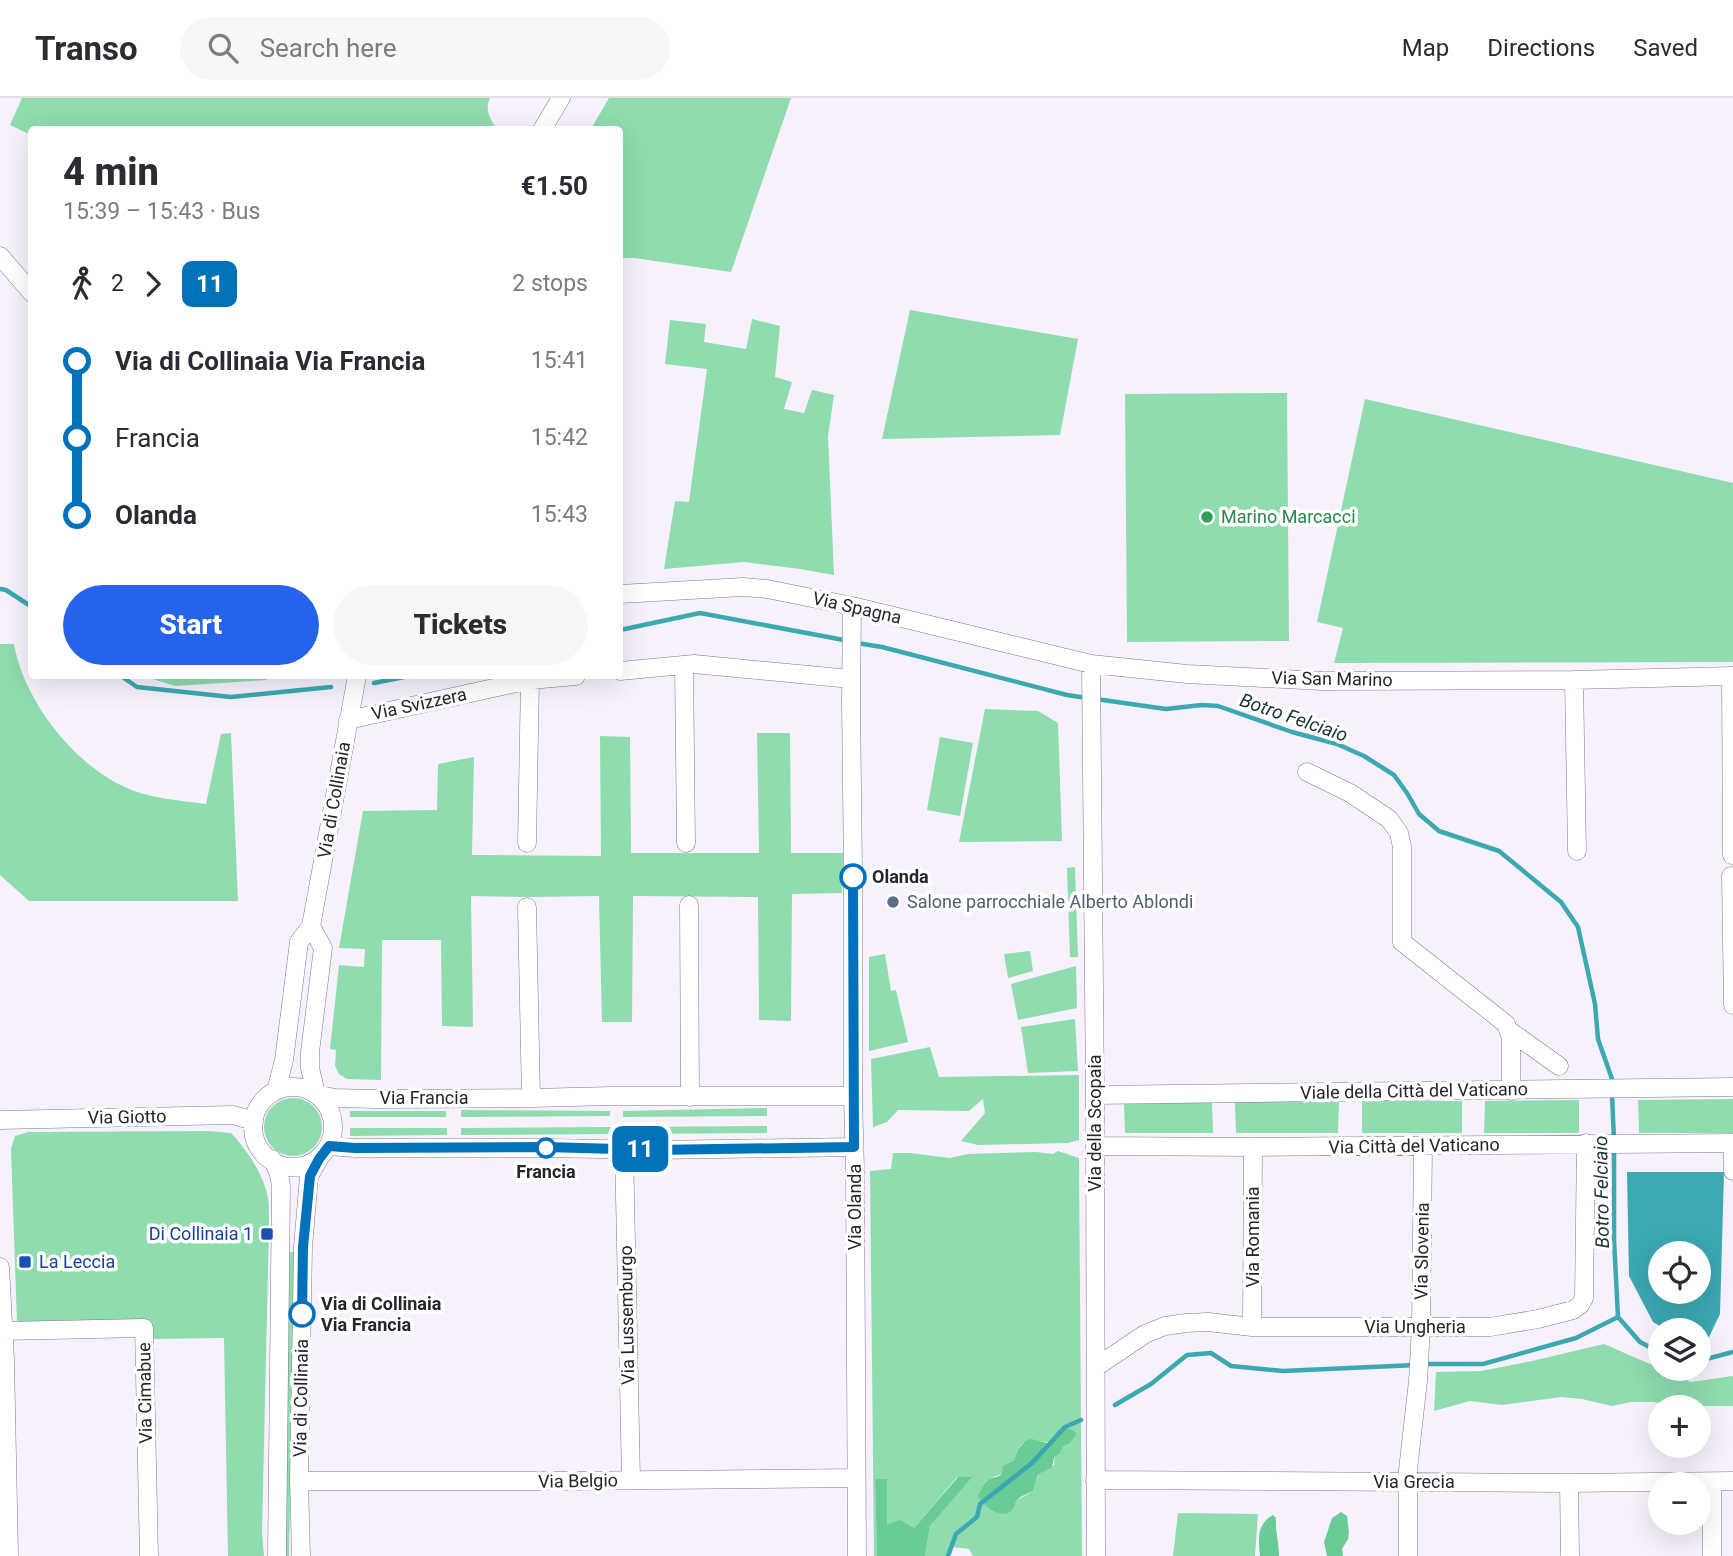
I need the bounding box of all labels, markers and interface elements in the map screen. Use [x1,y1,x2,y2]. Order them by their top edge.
search box [180,17,670,80]
text: Transo [35,29,138,68]
icon: search [204,29,242,67]
text: Search here [260,33,396,63]
text: Map [1402,34,1449,62]
text: Directions [1487,34,1595,62]
text: Saved [1633,34,1698,62]
text: 4 min [63,150,159,194]
text: €1.50 [521,171,588,201]
text: 15:39 – 15:43 · Bus [63,198,260,225]
icon: walk [63,265,101,303]
icon: forward [134,265,172,303]
text: 2 [111,270,124,297]
text: 11 [196,270,223,298]
text: 2 stops [512,270,588,297]
text: Via di Collinaia Via Francia [115,346,425,376]
text: 15:41 [531,347,588,374]
text: Francia [115,423,200,453]
text: 15:42 [531,424,588,451]
text: Olanda [115,500,197,530]
text: 15:43 [531,501,588,528]
place label: Marino Marcacci [1221,506,1356,527]
marker: Marino Marcacci [1199,509,1215,525]
button: Start [63,585,319,665]
button: Tickets [333,585,588,665]
street label: Via Spagna [811,587,904,628]
street label: Via San Marino [1271,667,1393,690]
street label: Via Svizzera [369,683,468,724]
water label: Botro Felciaio [1237,688,1351,747]
street label: Via di Collinaia [313,740,354,860]
marker: Olanda [840,864,866,890]
place label: Olanda [872,866,929,887]
place label: Salone parrocchiale Alberto Ablondi [907,891,1193,912]
marker: Salone parrocchiale Alberto Ablondi [885,894,901,910]
street label: Via della Scopaia [1084,1054,1105,1192]
street label: Viale della Città del Vaticano [1300,1078,1528,1103]
street label: Via Francia [380,1087,468,1108]
street label: Via Giotto [87,1105,167,1128]
line badge: 11 [608,1126,672,1172]
street label: Via Città del Vaticano [1328,1134,1500,1157]
text: 11 [626,1135,654,1163]
water label: Botro Felciaio [1589,1135,1614,1249]
marker: Francia [536,1138,556,1158]
place label: Francia [516,1161,576,1182]
street label: Via Olanda [844,1164,865,1250]
street label: Via Romania [1242,1186,1263,1288]
street label: Via Slovenia [1410,1202,1433,1300]
place label: Di Collinaia 1 [149,1223,253,1244]
marker: Di Collinaia 1 [259,1226,275,1242]
map controls [1648,1241,1711,1535]
button: locate [1648,1241,1711,1304]
street label: Via Lussemburgo [615,1245,638,1385]
place label: La Leccia [39,1251,115,1272]
marker: La Leccia [17,1254,33,1270]
place label: Via di Collinaia Via Francia [321,1293,442,1335]
marker: Via di Collinaia Via Francia [289,1301,315,1327]
street label: Via Ungheria [1364,1316,1466,1337]
button: layers [1648,1318,1711,1381]
street label: Via di Collinaia [289,1339,312,1457]
street label: Via Cimabue [133,1342,156,1444]
button: + [1648,1395,1711,1458]
street label: Via Belgio [538,1469,618,1492]
street label: Via Grecia [1373,1471,1455,1492]
button: − [1648,1472,1711,1535]

